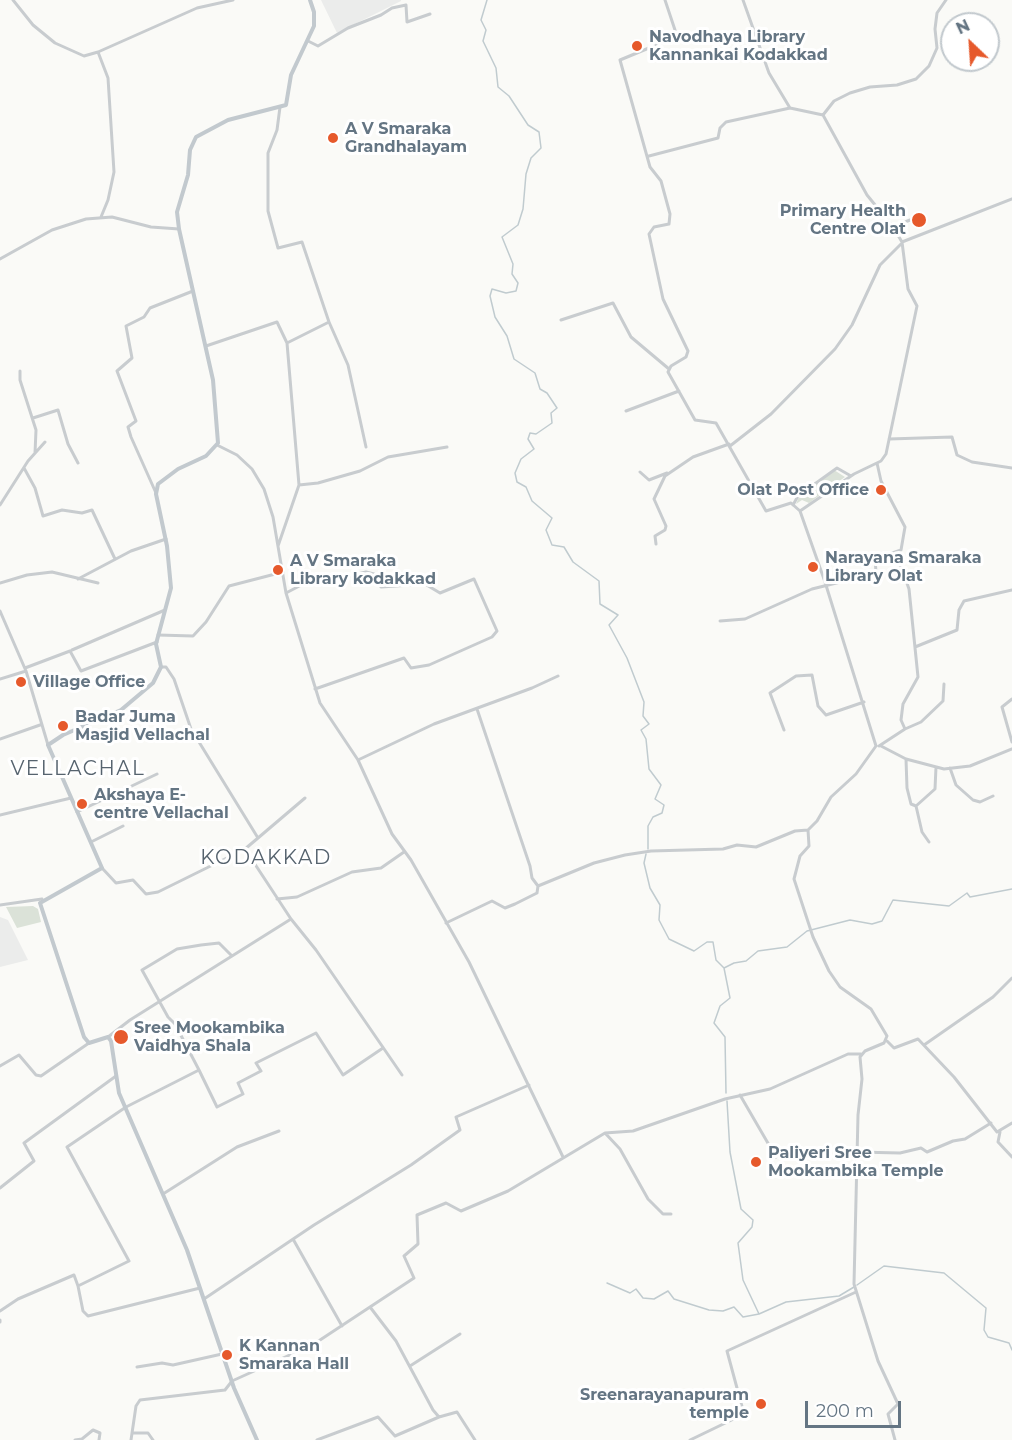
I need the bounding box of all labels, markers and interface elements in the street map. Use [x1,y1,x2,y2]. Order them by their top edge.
north arrow [940,12,1000,72]
text: N [953,16,973,38]
place label: Navodhaya Library Kannankai Kodakkad [649,27,828,65]
marker: Navodhaya Library Kannankai Kodakkad [630,39,644,53]
place label: A V Smaraka Grandhalayam [345,119,467,157]
marker: A V Smaraka Grandhalayam [326,131,340,145]
place label: Primary Health Centre Olat [780,201,906,239]
marker: Primary Health Centre Olat [910,211,928,229]
place label: Olat Post Office [737,480,869,500]
marker: Olat Post Office [874,483,888,497]
place label: Narayana Smaraka Library Olat [825,548,982,586]
place label: A V Smaraka Library kodakkad [290,551,436,589]
marker: Narayana Smaraka Library Olat [806,560,820,574]
marker: A V Smaraka Library kodakkad [271,563,285,577]
place label: Village Office [33,672,145,692]
marker: Village Office [14,675,28,689]
place label: Badar Juma Masjid Vellachal [75,707,210,745]
marker: Badar Juma Masjid Vellachal [56,719,70,733]
district label: VELLACHAL [11,757,145,781]
place label: Akshaya E- centre Vellachal [94,785,229,823]
marker: Akshaya E- centre Vellachal [75,797,89,811]
district label: KODAKKAD [200,846,332,870]
place label: Sree Mookambika Vaidhya Shala [134,1018,285,1056]
marker: Sree Mookambika Vaidhya Shala [112,1028,130,1046]
place label: Paliyeri Sree Mookambika Temple [768,1143,944,1181]
marker: Paliyeri Sree Mookambika Temple [749,1155,763,1169]
place label: K Kannan Smaraka Hall [239,1336,349,1374]
marker: K Kannan Smaraka Hall [220,1348,234,1362]
place label: Sreenarayanapuram temple [580,1385,749,1423]
scale bar [808,1389,904,1427]
marker: Sreenarayanapuram temple [754,1397,768,1411]
text: 200 m [816,1400,874,1422]

